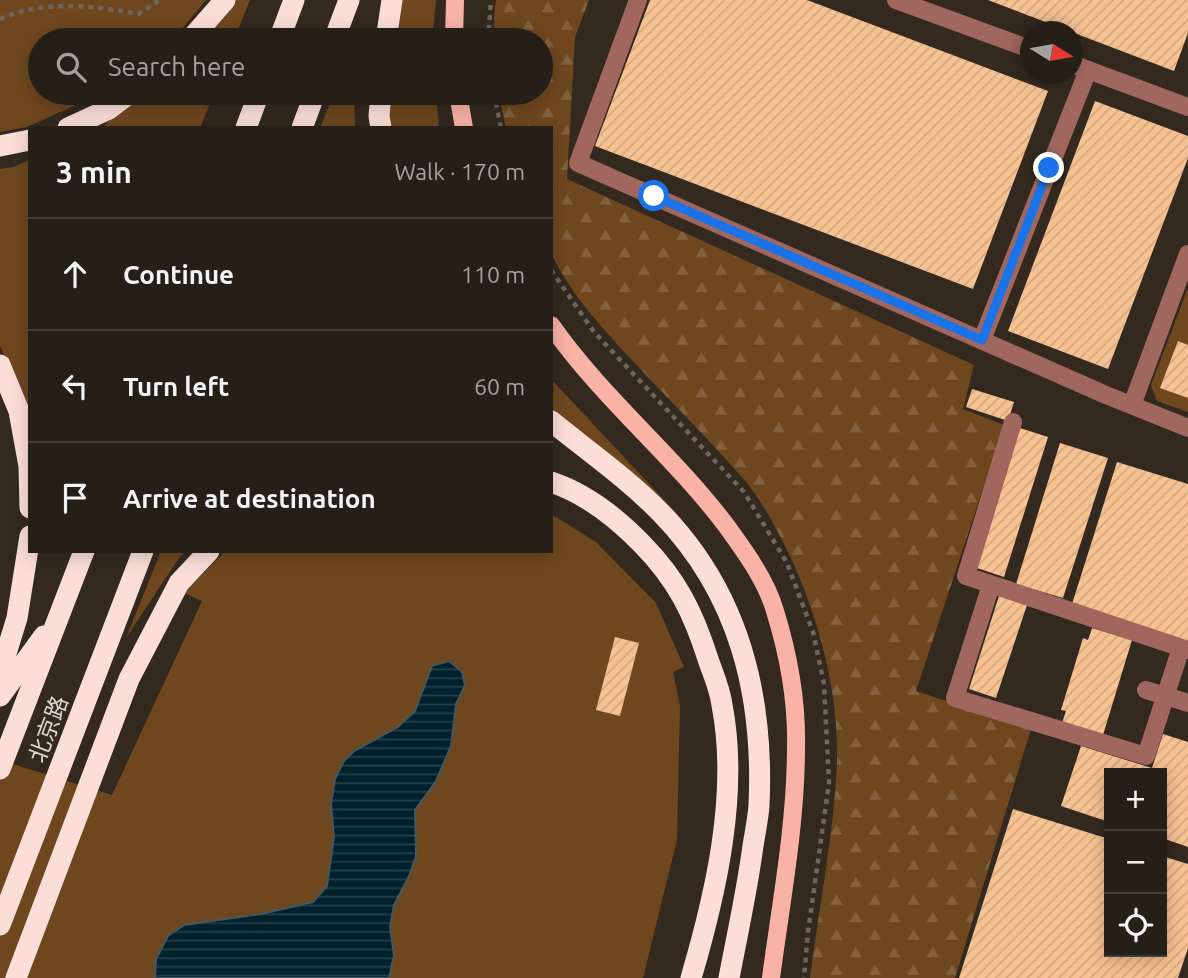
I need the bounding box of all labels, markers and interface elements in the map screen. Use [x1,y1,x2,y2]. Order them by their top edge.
north arrow [1020,21,1083,84]
search box [28,28,553,105]
icon: search [52,48,90,86]
text: Search here [108,52,245,81]
route end [1033,152,1064,183]
text: 3 min [56,155,132,189]
text: Walk · 170 m [394,159,525,184]
route start [638,180,669,211]
icon: ahead [56,255,94,293]
text: Continue [123,260,234,289]
text: 110 m [461,262,525,287]
icon: left [56,367,94,405]
text: Turn left [123,372,229,401]
text: 60 m [474,374,525,399]
icon: arrive [56,479,94,517]
text: Arrive at destination [123,484,376,513]
street label: 北京路 [24,692,72,766]
map controls [1104,768,1167,957]
button: + [1104,768,1167,831]
button: − [1104,831,1167,894]
button: locate [1104,894,1167,957]

